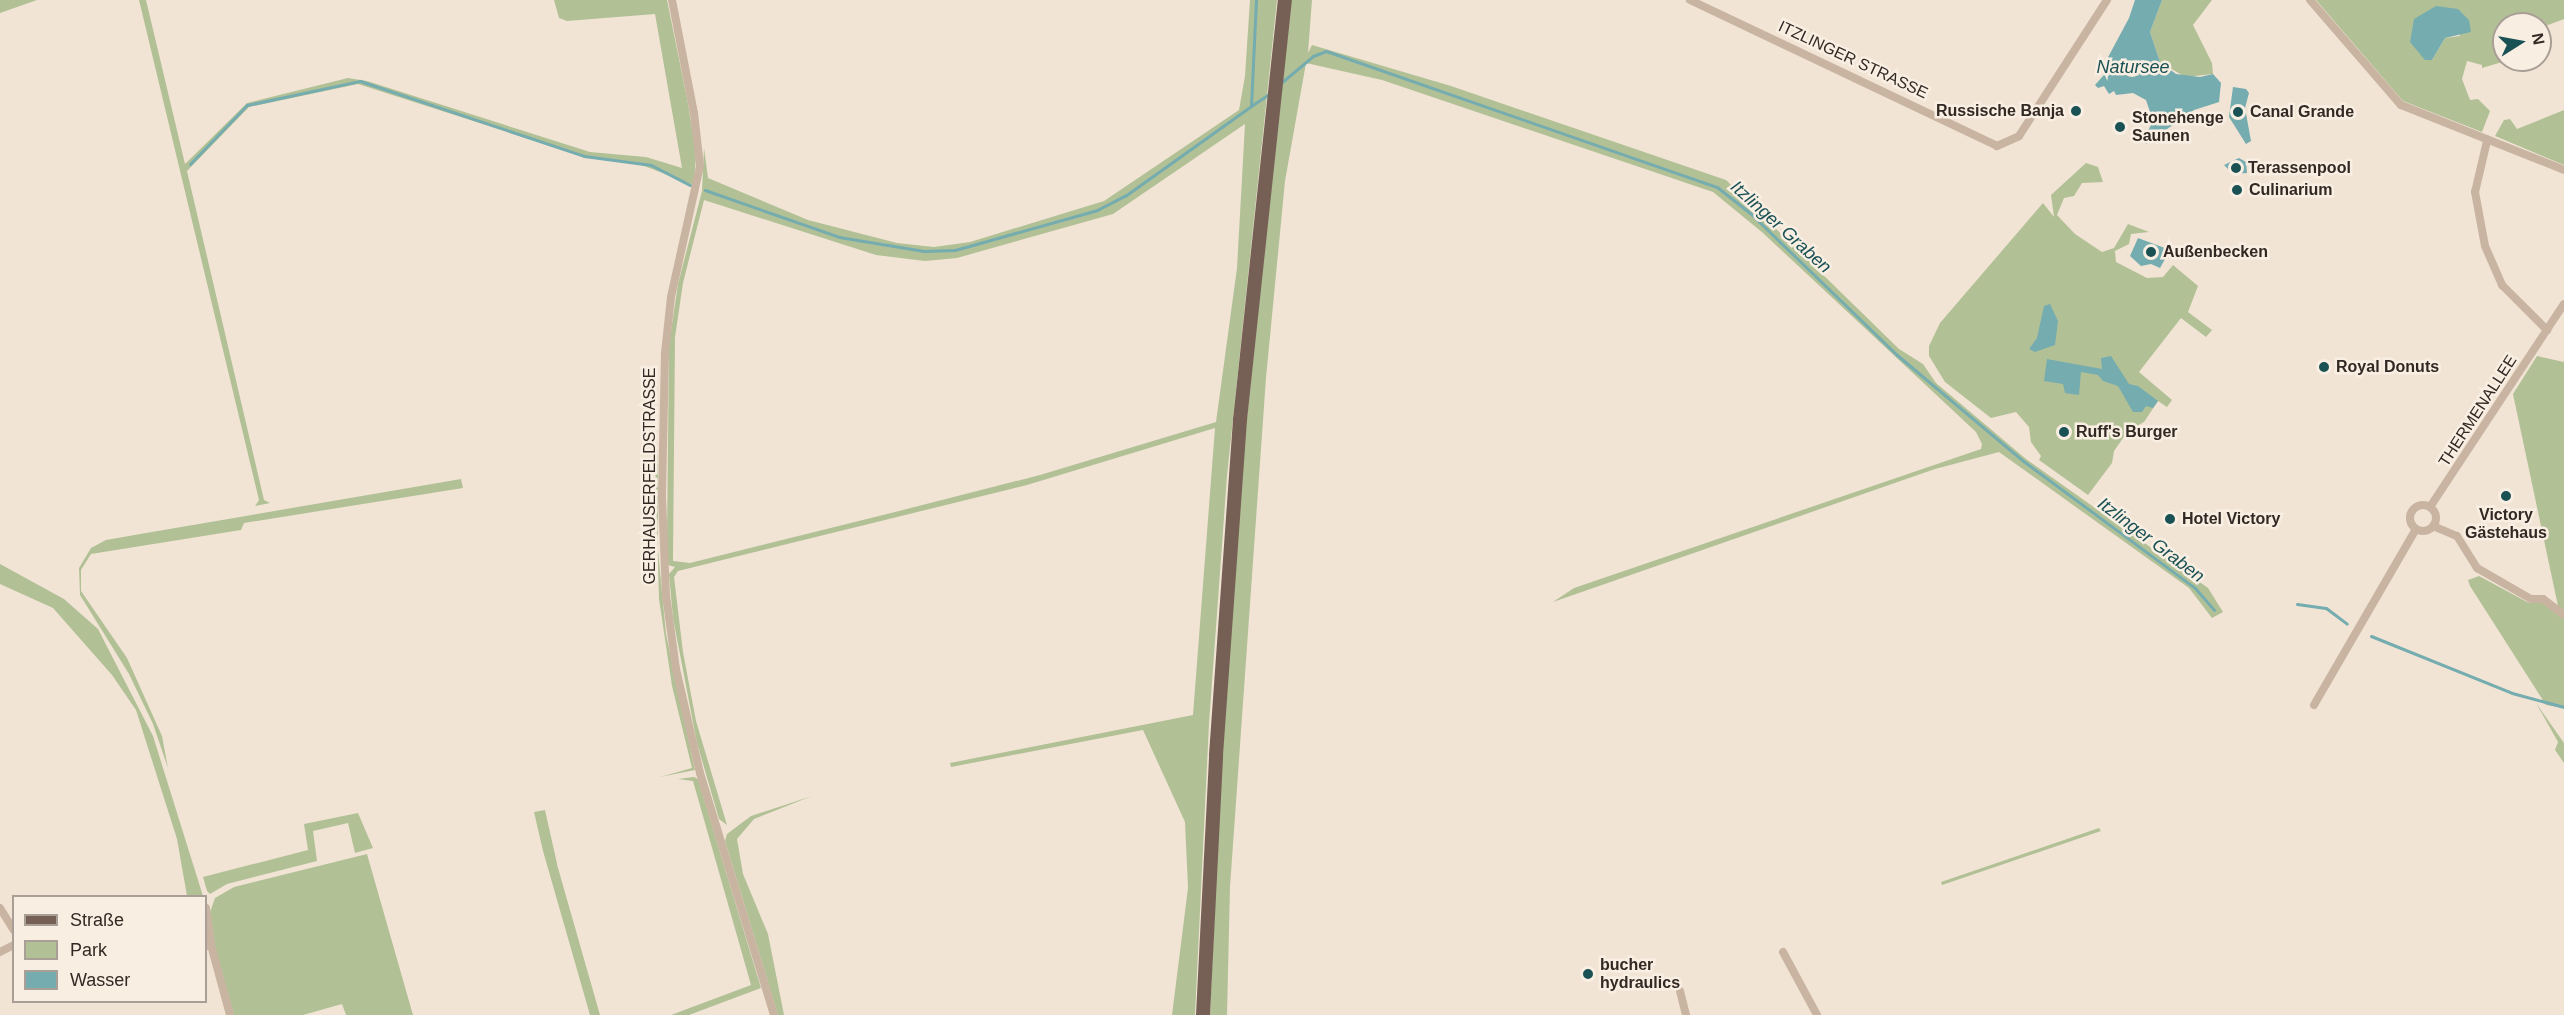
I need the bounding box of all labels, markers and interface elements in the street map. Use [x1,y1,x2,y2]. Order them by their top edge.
north arrow [2492,12,2552,72]
street label: ITZLINGER STRASSE [1775,17,1931,103]
text: N [2529,32,2548,46]
water label: Natursee [2096,56,2170,78]
place label: Russische Banja [1936,101,2064,121]
place label: Canal Grande [2250,102,2354,122]
marker: Russische Banja [2069,104,2083,118]
marker: Canal Grande [2231,105,2245,119]
place label: Stonehenge Saunen [2132,108,2224,146]
marker: Stonehenge Saunen [2113,120,2127,134]
place label: Terassenpool [2248,158,2351,178]
marker: Terassenpool [2229,161,2243,175]
water label: Itzlinger Graben [1726,176,1836,278]
place label: Culinarium [2249,180,2333,200]
marker: Culinarium [2230,183,2244,197]
place label: Außenbecken [2163,242,2268,262]
marker: Außenbecken [2144,245,2158,259]
street label: THERMENALLEE [2435,352,2521,470]
place label: Royal Donuts [2336,357,2439,377]
marker: Royal Donuts [2317,360,2331,374]
street label: GERHAUSERFELDSTRASSE [640,368,660,584]
place label: Ruff's Burger [2076,422,2178,442]
marker: Ruff's Burger [2057,425,2071,439]
marker: Victory Gästehaus [2499,489,2513,503]
water label: Itzlinger Graben [2093,493,2209,587]
place label: Victory Gästehaus [2465,505,2547,543]
place label: Hotel Victory [2182,509,2280,529]
marker: Hotel Victory [2163,512,2177,526]
legend [12,895,207,1003]
text: Straße [70,910,124,930]
text: Park [70,940,107,960]
place label: bucher hydraulics [1600,955,1680,993]
marker: bucher hydraulics [1581,967,1595,981]
text: Wasser [70,970,130,990]

